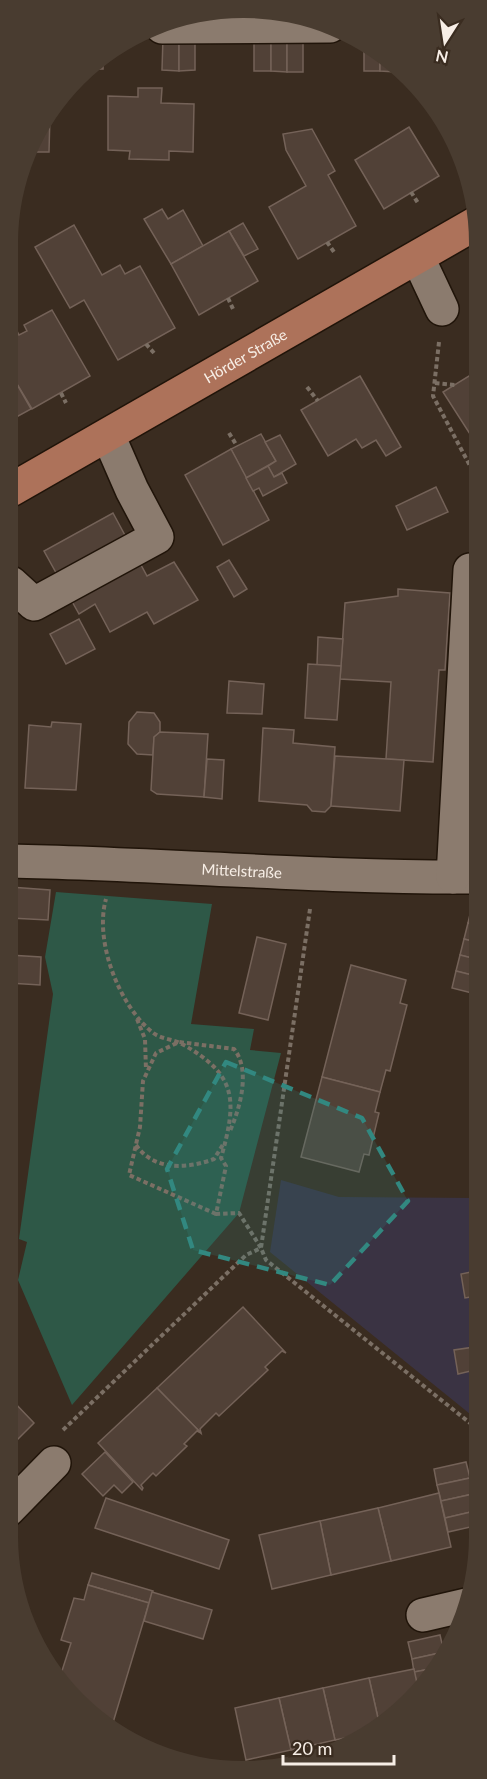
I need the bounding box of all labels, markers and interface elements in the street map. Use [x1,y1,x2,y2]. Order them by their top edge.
north arrow [415,12,475,72]
text: N [434,47,450,68]
street label: Hörder Straße [200,325,290,387]
street label: Mittelstraße [201,859,282,881]
scale bar [283,1728,394,1766]
text: 20 m [292,1737,332,1759]

